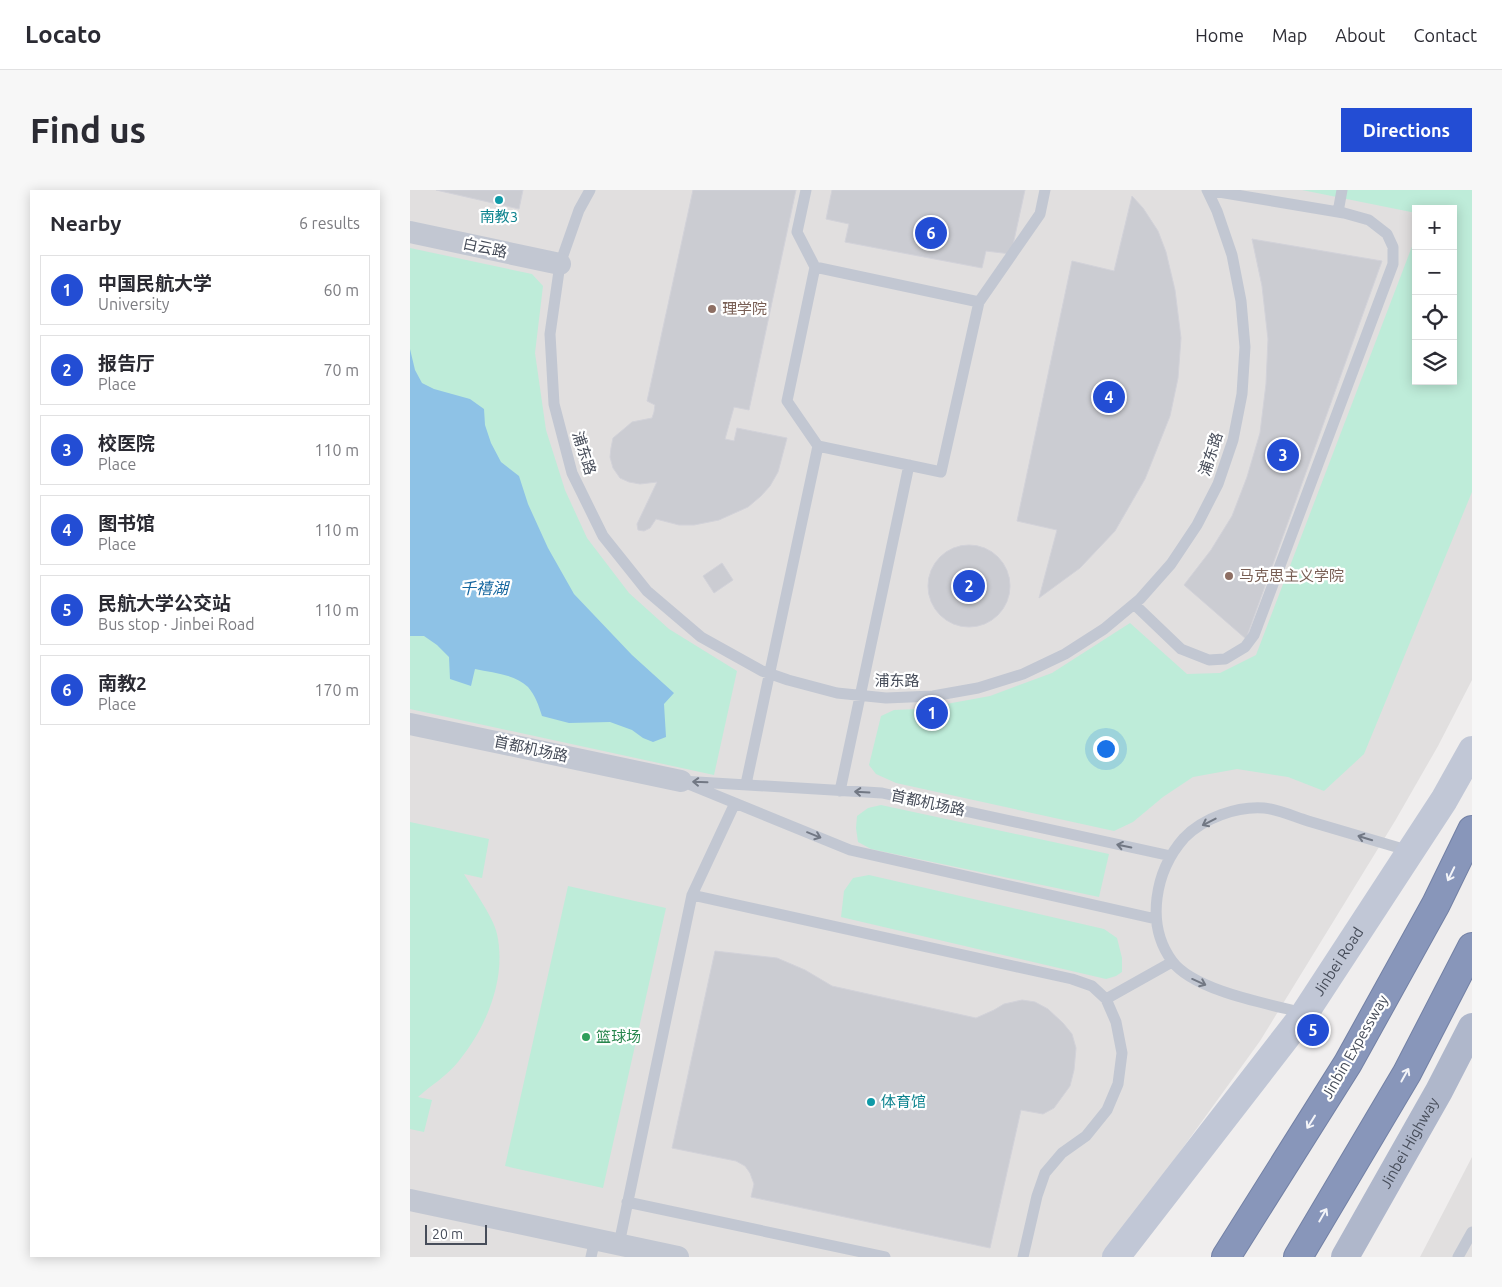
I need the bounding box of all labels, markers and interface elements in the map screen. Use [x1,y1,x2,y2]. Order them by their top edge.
text: Locato [25,21,101,48]
text: Home [1195,25,1244,45]
text: Map [1272,25,1307,45]
text: About [1335,25,1385,45]
text: Contact [1413,25,1477,45]
button: Directions [1341,108,1472,152]
text: Find us [30,110,146,150]
marker: 南教3 [493,194,505,206]
map controls [1412,205,1457,385]
button: + [1412,205,1457,250]
place label: 南教3 [480,208,518,225]
text: Nearby [50,211,121,235]
text: 6 results [299,214,360,232]
pin: 6 [915,214,947,252]
street label: 白云路 [461,235,509,261]
button: − [1412,250,1457,295]
text: 中国民航大学 [98,272,212,294]
text: 1 [62,281,72,299]
text: 60 m [323,281,359,299]
text: University [98,295,169,313]
button: locate [1412,295,1457,340]
place label: 理学院 [722,300,767,317]
marker: 理学院 [706,303,718,315]
button: layers [1412,340,1457,385]
text: 报告厅 [98,352,155,374]
text: 2 [62,361,72,379]
text: 70 m [323,361,359,379]
text: Place [98,375,136,393]
pin: 4 [1093,378,1125,416]
street label: 浦东路 [569,429,600,477]
street label: 浦东路 [1195,430,1226,478]
text: 校医院 [98,432,155,454]
pin: 3 [1267,436,1299,474]
text: 3 [62,441,72,459]
text: 110 m [314,441,359,459]
text: Place [98,455,136,473]
text: 图书馆 [98,512,155,534]
text: 4 [62,521,72,539]
text: 110 m [314,521,359,539]
text: Place [98,535,136,553]
pin: 2 [953,567,985,605]
place label: 马克思主义学院 [1239,567,1344,584]
marker: 马克思主义学院 [1223,570,1235,582]
water label: 千禧湖 [460,579,511,597]
text: 民航大学公交站 [98,592,231,614]
text: 5 [62,601,72,619]
text: 110 m [314,601,359,619]
text: Bus stop · Jinbei Road [98,615,255,633]
text: 南教2 [98,672,147,694]
street label: 浦东路 [874,672,920,689]
text: 6 [62,681,72,699]
text: 170 m [314,681,359,699]
pin: 1 [916,694,948,732]
text: Place [98,695,136,713]
street label: 首都机场路 [493,732,570,765]
your location [1093,736,1119,762]
one-way arrow [692,777,708,787]
street label: 首都机场路 [890,786,967,819]
one-way arrow [854,787,870,796]
one-way arrow [1201,817,1216,827]
one-way arrow [806,831,821,841]
one-way arrow [1357,832,1373,842]
one-way arrow [1116,841,1132,850]
one-way arrow [1446,866,1456,881]
street label: Jinbei Road [1310,924,1367,999]
one-way arrow [1191,977,1206,987]
street label: Jinbin Expessway [1318,992,1391,1102]
pin: 5 [1297,1011,1329,1049]
place label: 篮球场 [596,1028,641,1045]
marker: 篮球场 [580,1031,592,1043]
one-way arrow [1401,1068,1410,1083]
place label: 体育馆 [881,1093,926,1110]
street label: Jinbei Highway [1377,1094,1442,1191]
marker: 体育馆 [865,1096,877,1108]
one-way arrow [1306,1114,1316,1128]
one-way arrow [1319,1209,1329,1223]
scale bar [425,1222,488,1245]
text: 20 m [432,1226,463,1242]

